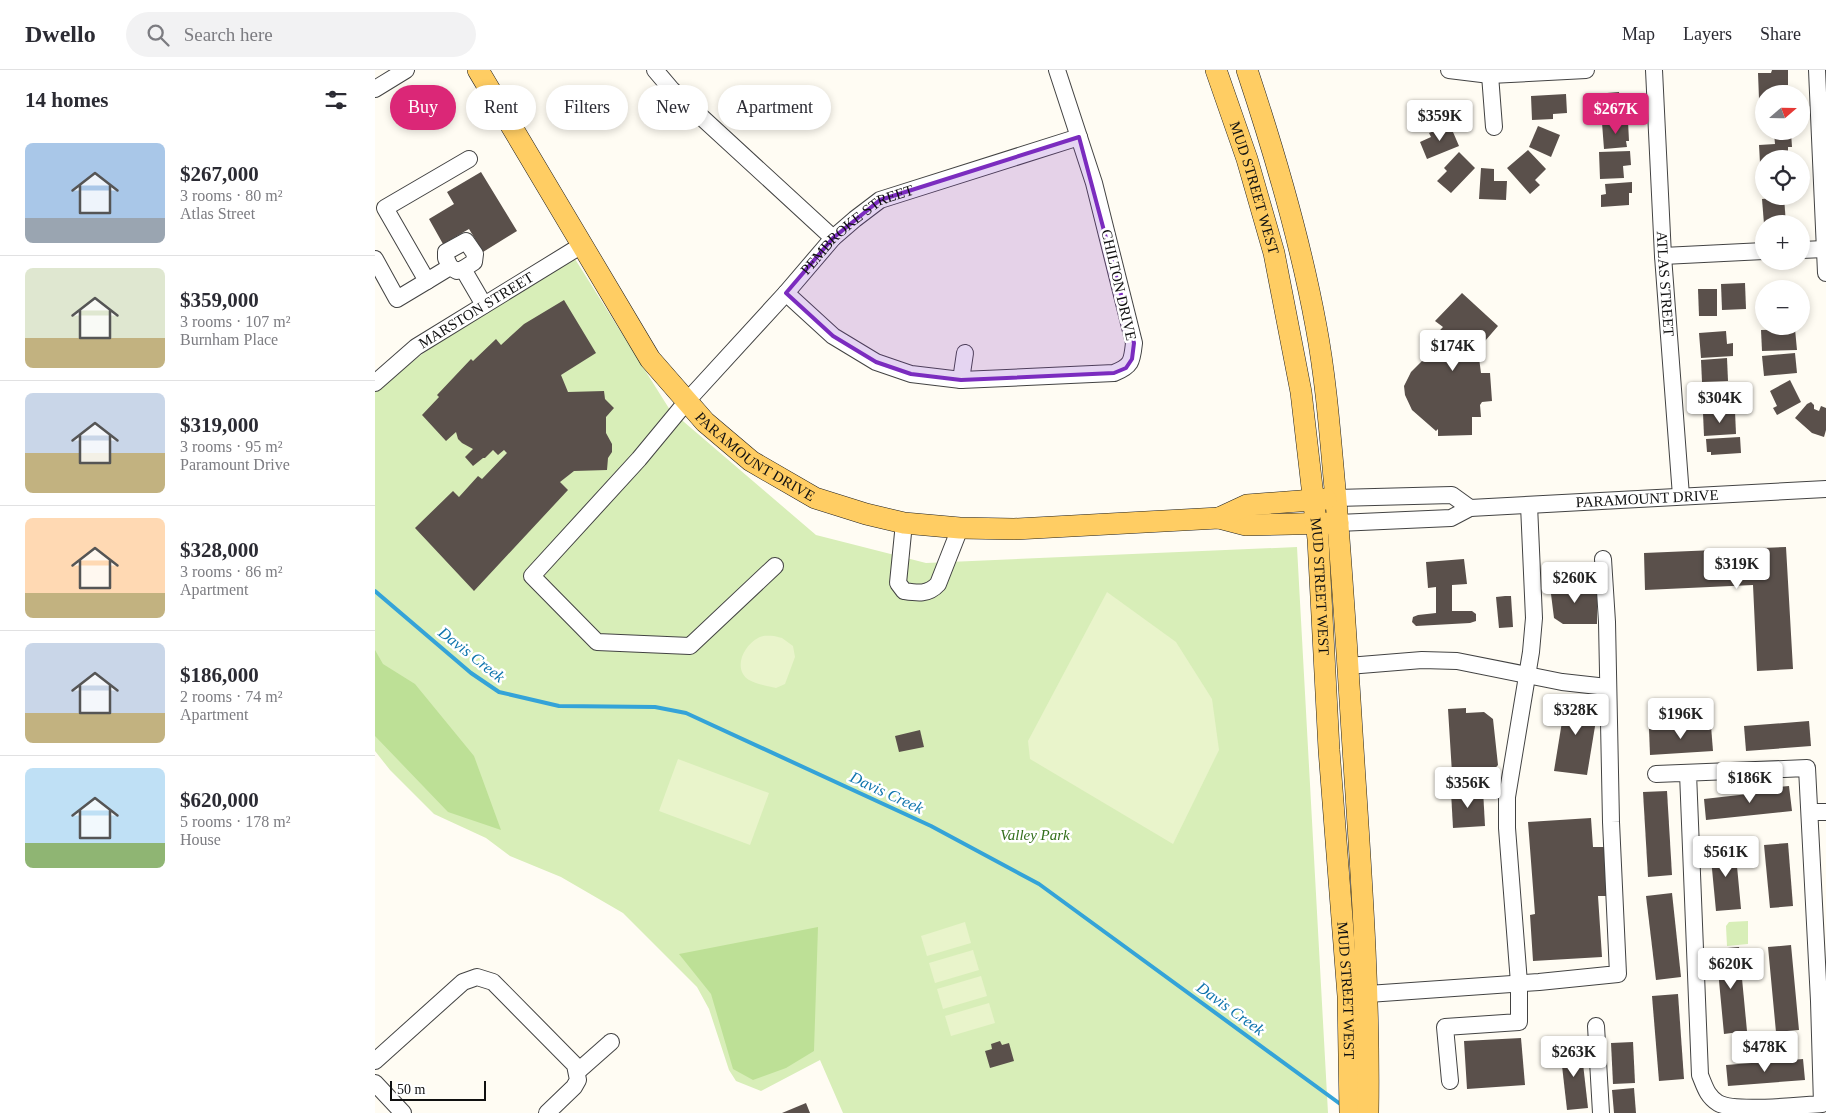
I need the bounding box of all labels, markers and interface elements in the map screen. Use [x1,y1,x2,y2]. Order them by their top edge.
search box [126,12,476,57]
text: Dwello [25,21,96,47]
icon: search [144,21,172,49]
text: Search here [184,24,273,45]
text: Map [1622,24,1655,44]
text: Layers [1683,24,1732,44]
text: Share [1760,24,1801,44]
chip: Buy [390,85,456,130]
chip: Rent [466,85,536,130]
chip: Filters [546,85,628,130]
chip: New [638,85,708,130]
chip: Apartment [718,85,831,130]
north arrow [1755,85,1810,140]
map controls [1755,85,1810,335]
icon: filters [322,86,350,114]
text: 14 homes [25,88,108,112]
pin: $267K [1581,92,1651,135]
pin: $359K [1405,100,1475,142]
text: $267K [1594,100,1638,117]
text: $359K [1418,107,1462,124]
street label: MUD STREET WEST [1227,119,1282,256]
button: locate [1755,150,1810,205]
text: $267,000 [180,162,259,186]
icon: home [65,163,125,223]
street label: PEMBROKE STREET [797,182,915,278]
text: 3 rooms · 80 m² [180,187,283,204]
text: Atlas Street [180,205,255,222]
button: + [1755,215,1810,270]
street label: CHILTON DRIVE [1098,228,1140,342]
street label: ATLAS STREET [1654,231,1677,337]
street label: MARSTON STREET [416,269,536,351]
button: − [1755,280,1810,335]
icon: home [65,288,125,348]
text: $359,000 [180,288,259,312]
text: 3 rooms · 107 m² [180,313,291,330]
pin: $174K [1418,330,1488,372]
text: Burnham Place [180,331,278,348]
text: $174K [1431,337,1475,354]
pin: $304K [1685,382,1755,424]
text: $304K [1698,389,1742,406]
street label: PARAMOUNT DRIVE [692,409,818,504]
icon: home [65,413,125,473]
text: $319,000 [180,413,259,437]
text: 3 rooms · 95 m² [180,438,283,455]
text: Paramount Drive [180,456,290,473]
street label: PARAMOUNT DRIVE [1575,487,1719,510]
street label: MUD STREET WEST [1308,517,1332,656]
icon: home [65,538,125,598]
text: $328,000 [180,538,259,562]
pin: $319K [1702,548,1772,590]
text: $319K [1715,555,1759,572]
pin: $260K [1540,562,1610,604]
text: 3 rooms · 86 m² [180,563,283,580]
text: $260K [1553,569,1597,586]
text: Apartment [180,581,248,598]
water label: Davis Creek [435,623,509,686]
icon: home [65,663,125,723]
text: $186,000 [180,663,259,687]
text: 2 rooms · 74 m² [180,688,283,705]
pin: $328K [1541,694,1611,736]
pin: $196K [1646,698,1716,740]
text: $328K [1554,701,1598,718]
text: $196K [1659,705,1703,722]
text: Apartment [180,706,248,723]
pin: $186K [1715,762,1785,804]
pin: $356K [1433,766,1503,809]
water label: Davis Creek [847,768,927,817]
text: $186K [1728,769,1772,786]
text: $356K [1446,774,1490,791]
icon: home [65,788,125,848]
text: $620,000 [180,788,259,812]
text: 5 rooms · 178 m² [180,813,291,830]
park label: Valley Park [1000,827,1070,843]
text: House [180,831,221,848]
pin: $561K [1691,836,1761,878]
text: $561K [1704,843,1748,860]
street label: MUD STREET WEST [1334,921,1357,1059]
pin: $620K [1696,948,1766,990]
text: $620K [1709,955,1753,972]
water label: Davis Creek [1193,978,1268,1039]
pin: $478K [1730,1030,1800,1073]
pin: $263K [1539,1036,1609,1078]
text: $478K [1743,1038,1787,1055]
text: $263K [1552,1043,1596,1060]
scale bar [390,1078,486,1101]
text: 50 m [397,1082,425,1097]

